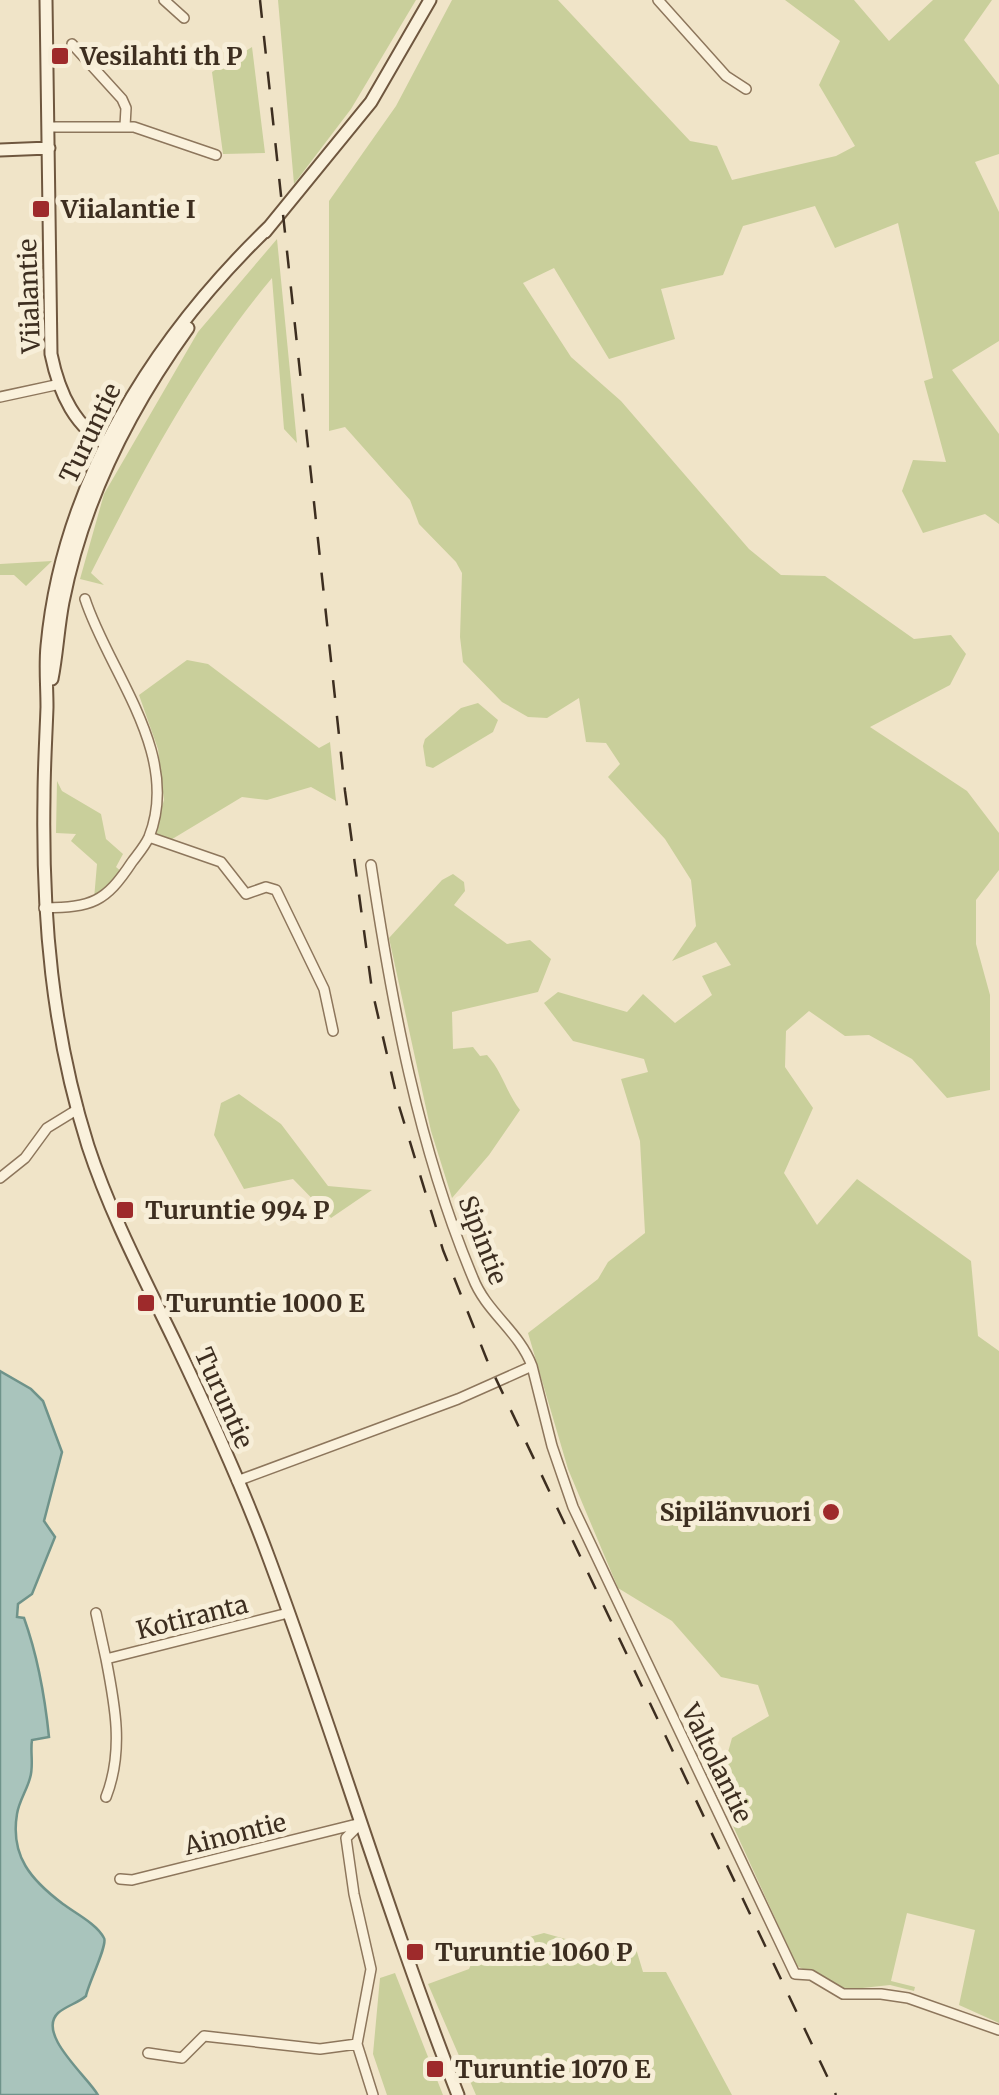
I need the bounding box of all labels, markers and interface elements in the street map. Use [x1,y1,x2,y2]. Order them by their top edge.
place label: Vesilahti th P [79,40,243,72]
marker: Vesilahti th P [49,45,71,67]
place label: Viialantie I [60,193,196,225]
marker: Viialantie I [30,198,52,220]
street label: Viialantie [11,238,47,355]
street label: Turuntie [52,378,128,488]
street label: Sipintie [451,1191,515,1289]
place label: Turuntie 994 P [145,1194,330,1226]
marker: Turuntie 994 P [114,1199,136,1221]
place label: Turuntie 1000 E [166,1287,365,1319]
marker: Turuntie 1000 E [135,1292,157,1314]
street label: Turuntie [188,1343,260,1453]
place label: Sipilänvuori [659,1496,811,1528]
marker: Sipilänvuori [820,1501,842,1523]
street label: Kotiranta [133,1588,251,1646]
street label: Valtolantie [674,1697,760,1828]
street label: Ainontie [180,1806,289,1862]
place label: Turuntie 1060 P [435,1936,632,1968]
marker: Turuntie 1060 P [404,1941,426,1963]
place label: Turuntie 1070 E [455,2053,651,2085]
marker: Turuntie 1070 E [424,2058,446,2080]

